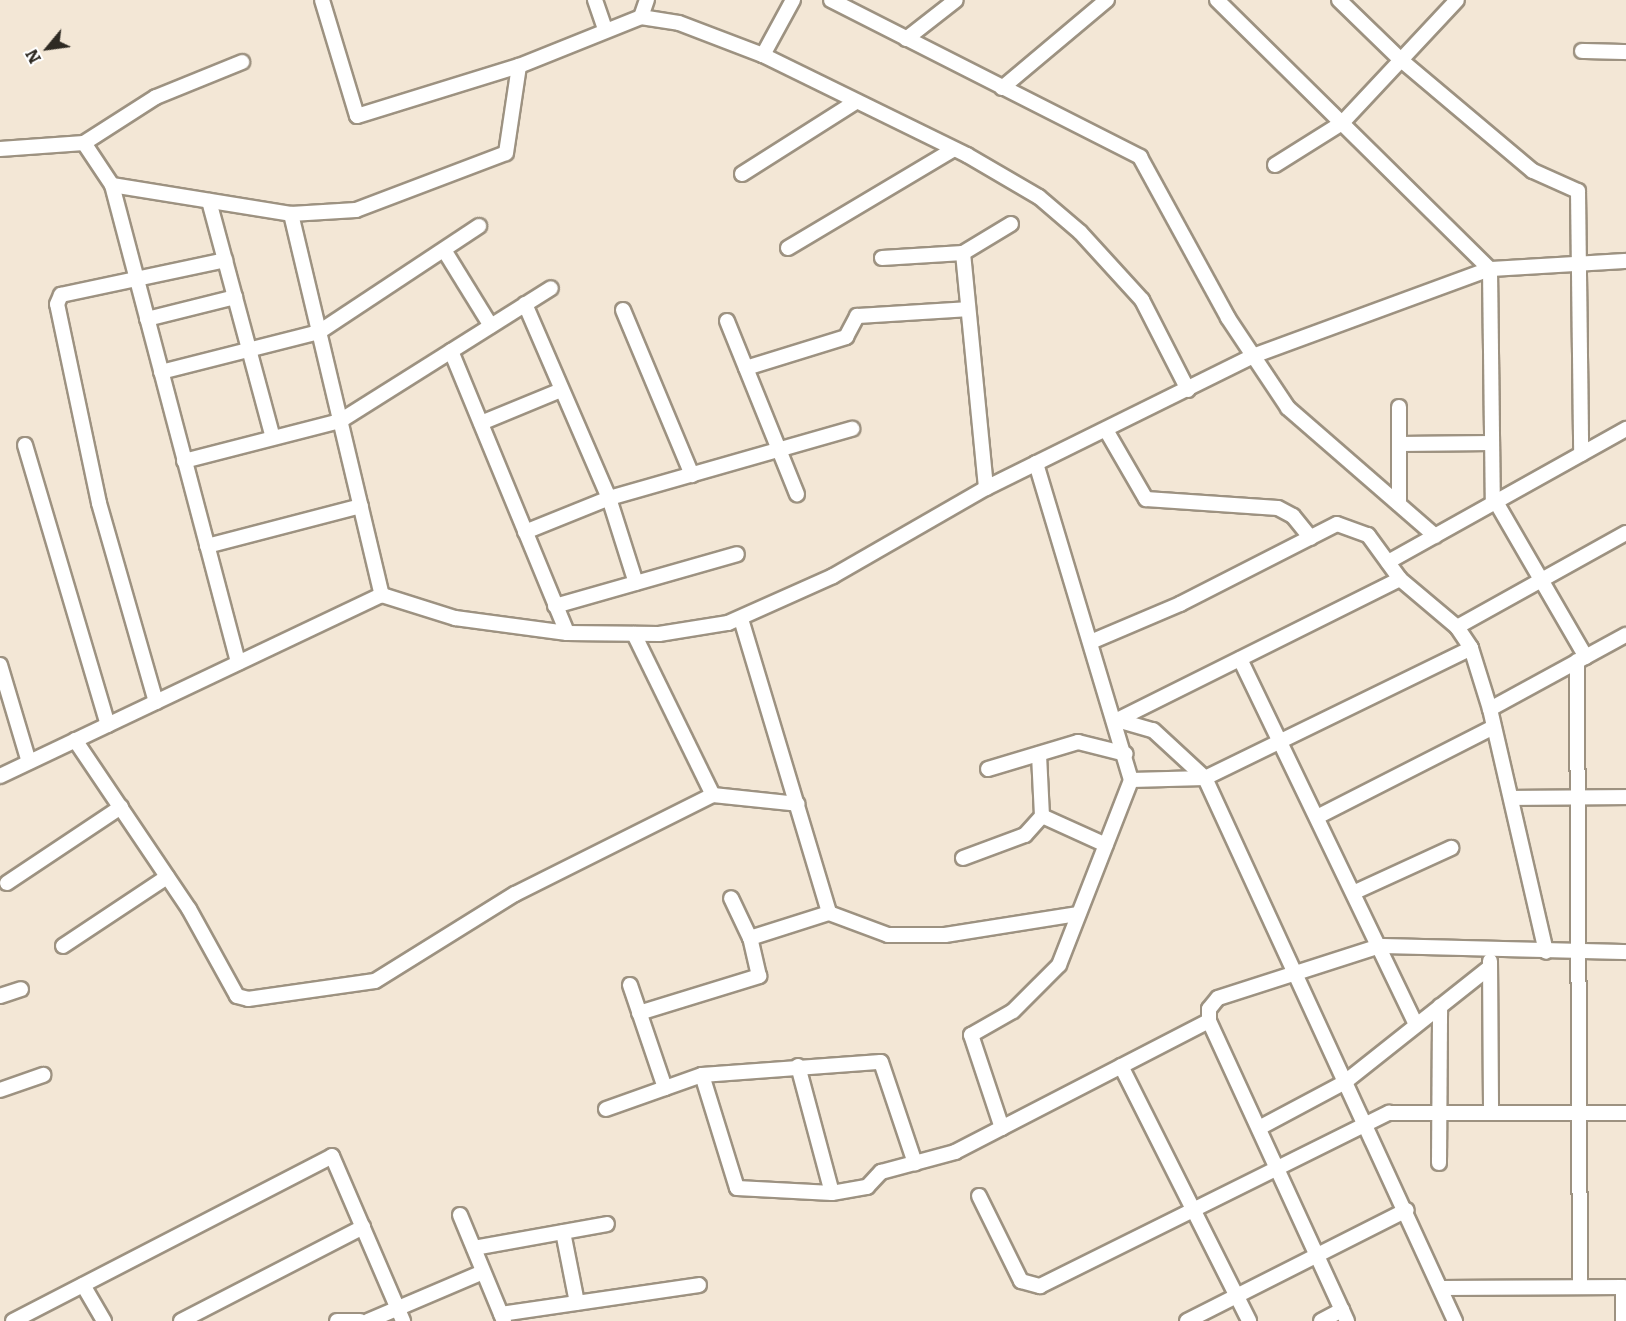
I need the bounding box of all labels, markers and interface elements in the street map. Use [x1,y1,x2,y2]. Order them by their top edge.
north arrow [18,18,78,78]
text: N [19,45,46,68]

